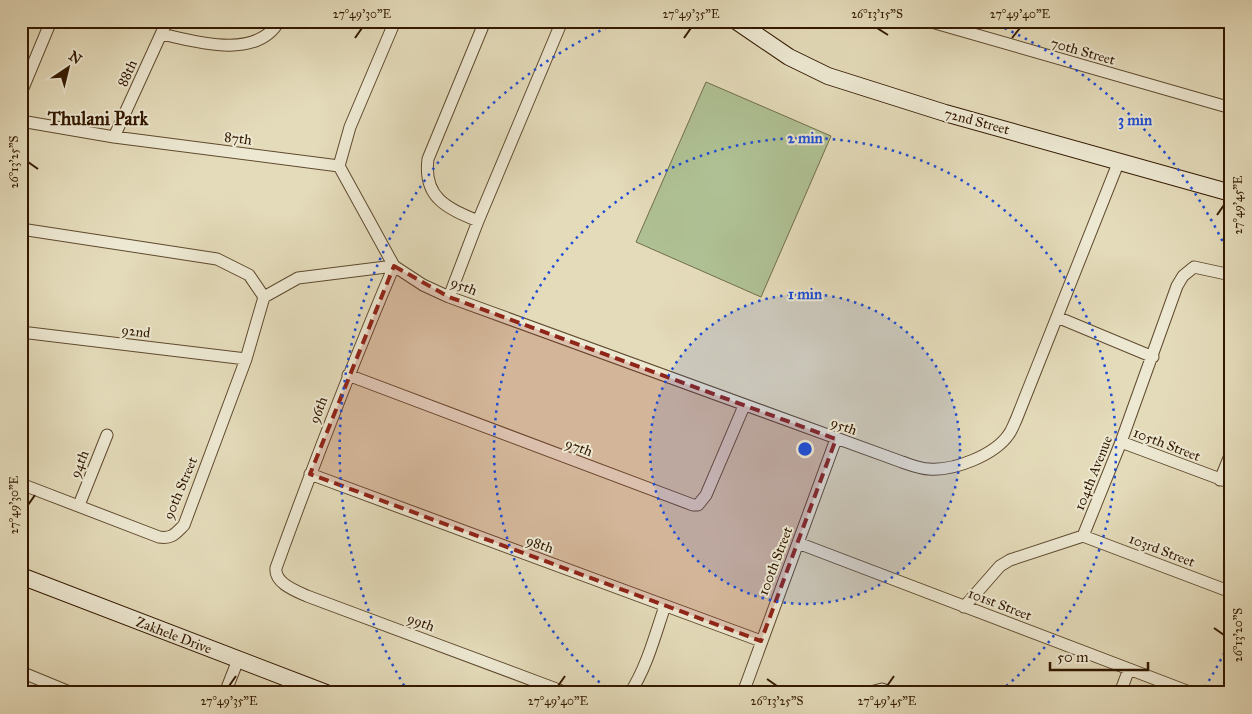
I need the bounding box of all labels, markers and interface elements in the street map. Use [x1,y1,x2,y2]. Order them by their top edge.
text: 27°49'30"E [333,7,392,21]
text: 27°49'35"E [662,7,720,21]
text: 26°13'15"S [851,7,903,21]
text: 27°49'40"E [990,7,1051,21]
street label: 70th Street [1049,34,1117,69]
north arrow [42,42,92,92]
text: N [65,47,85,68]
street label: 88th [114,57,141,89]
street label: 72nd Street [942,105,1011,138]
district label: Thulani Park [47,107,150,130]
text: 3 min [1118,111,1153,130]
street label: 87th [223,128,253,149]
text: 2 min [787,129,824,147]
text: 26°13'25"S [7,135,21,188]
text: 27°49'45"E [1231,175,1245,234]
street label: 95th [448,274,480,299]
text: 1 min [788,285,823,303]
street label: 92nd [120,321,151,342]
street label: 96th [306,394,331,426]
street label: 95th [828,414,860,439]
street label: 105th Street [1131,424,1203,465]
street label: 104th Avenue [1071,433,1116,513]
street label: 97th [563,435,595,460]
centre of rings [796,440,814,458]
street label: 94th [66,448,93,480]
street label: 90th Street [160,454,201,522]
text: 27°49'30"E [7,475,21,534]
street label: 100th Street [755,524,796,598]
street label: 103rd Street [1126,530,1197,571]
street label: 98th [524,532,556,557]
street label: 101st Street [966,585,1034,624]
text: 26°13'20"S [1231,608,1245,662]
street label: 99th [405,610,437,635]
street label: Zakhele Drive [134,613,214,658]
scale bar [1050,639,1147,671]
text: 50 m [1057,648,1089,666]
text: 27°49'35"E [200,694,258,708]
text: 27°49'40"E [528,694,589,708]
text: 26°13'25"S [751,694,804,708]
text: 27°49'45"E [858,694,917,708]

